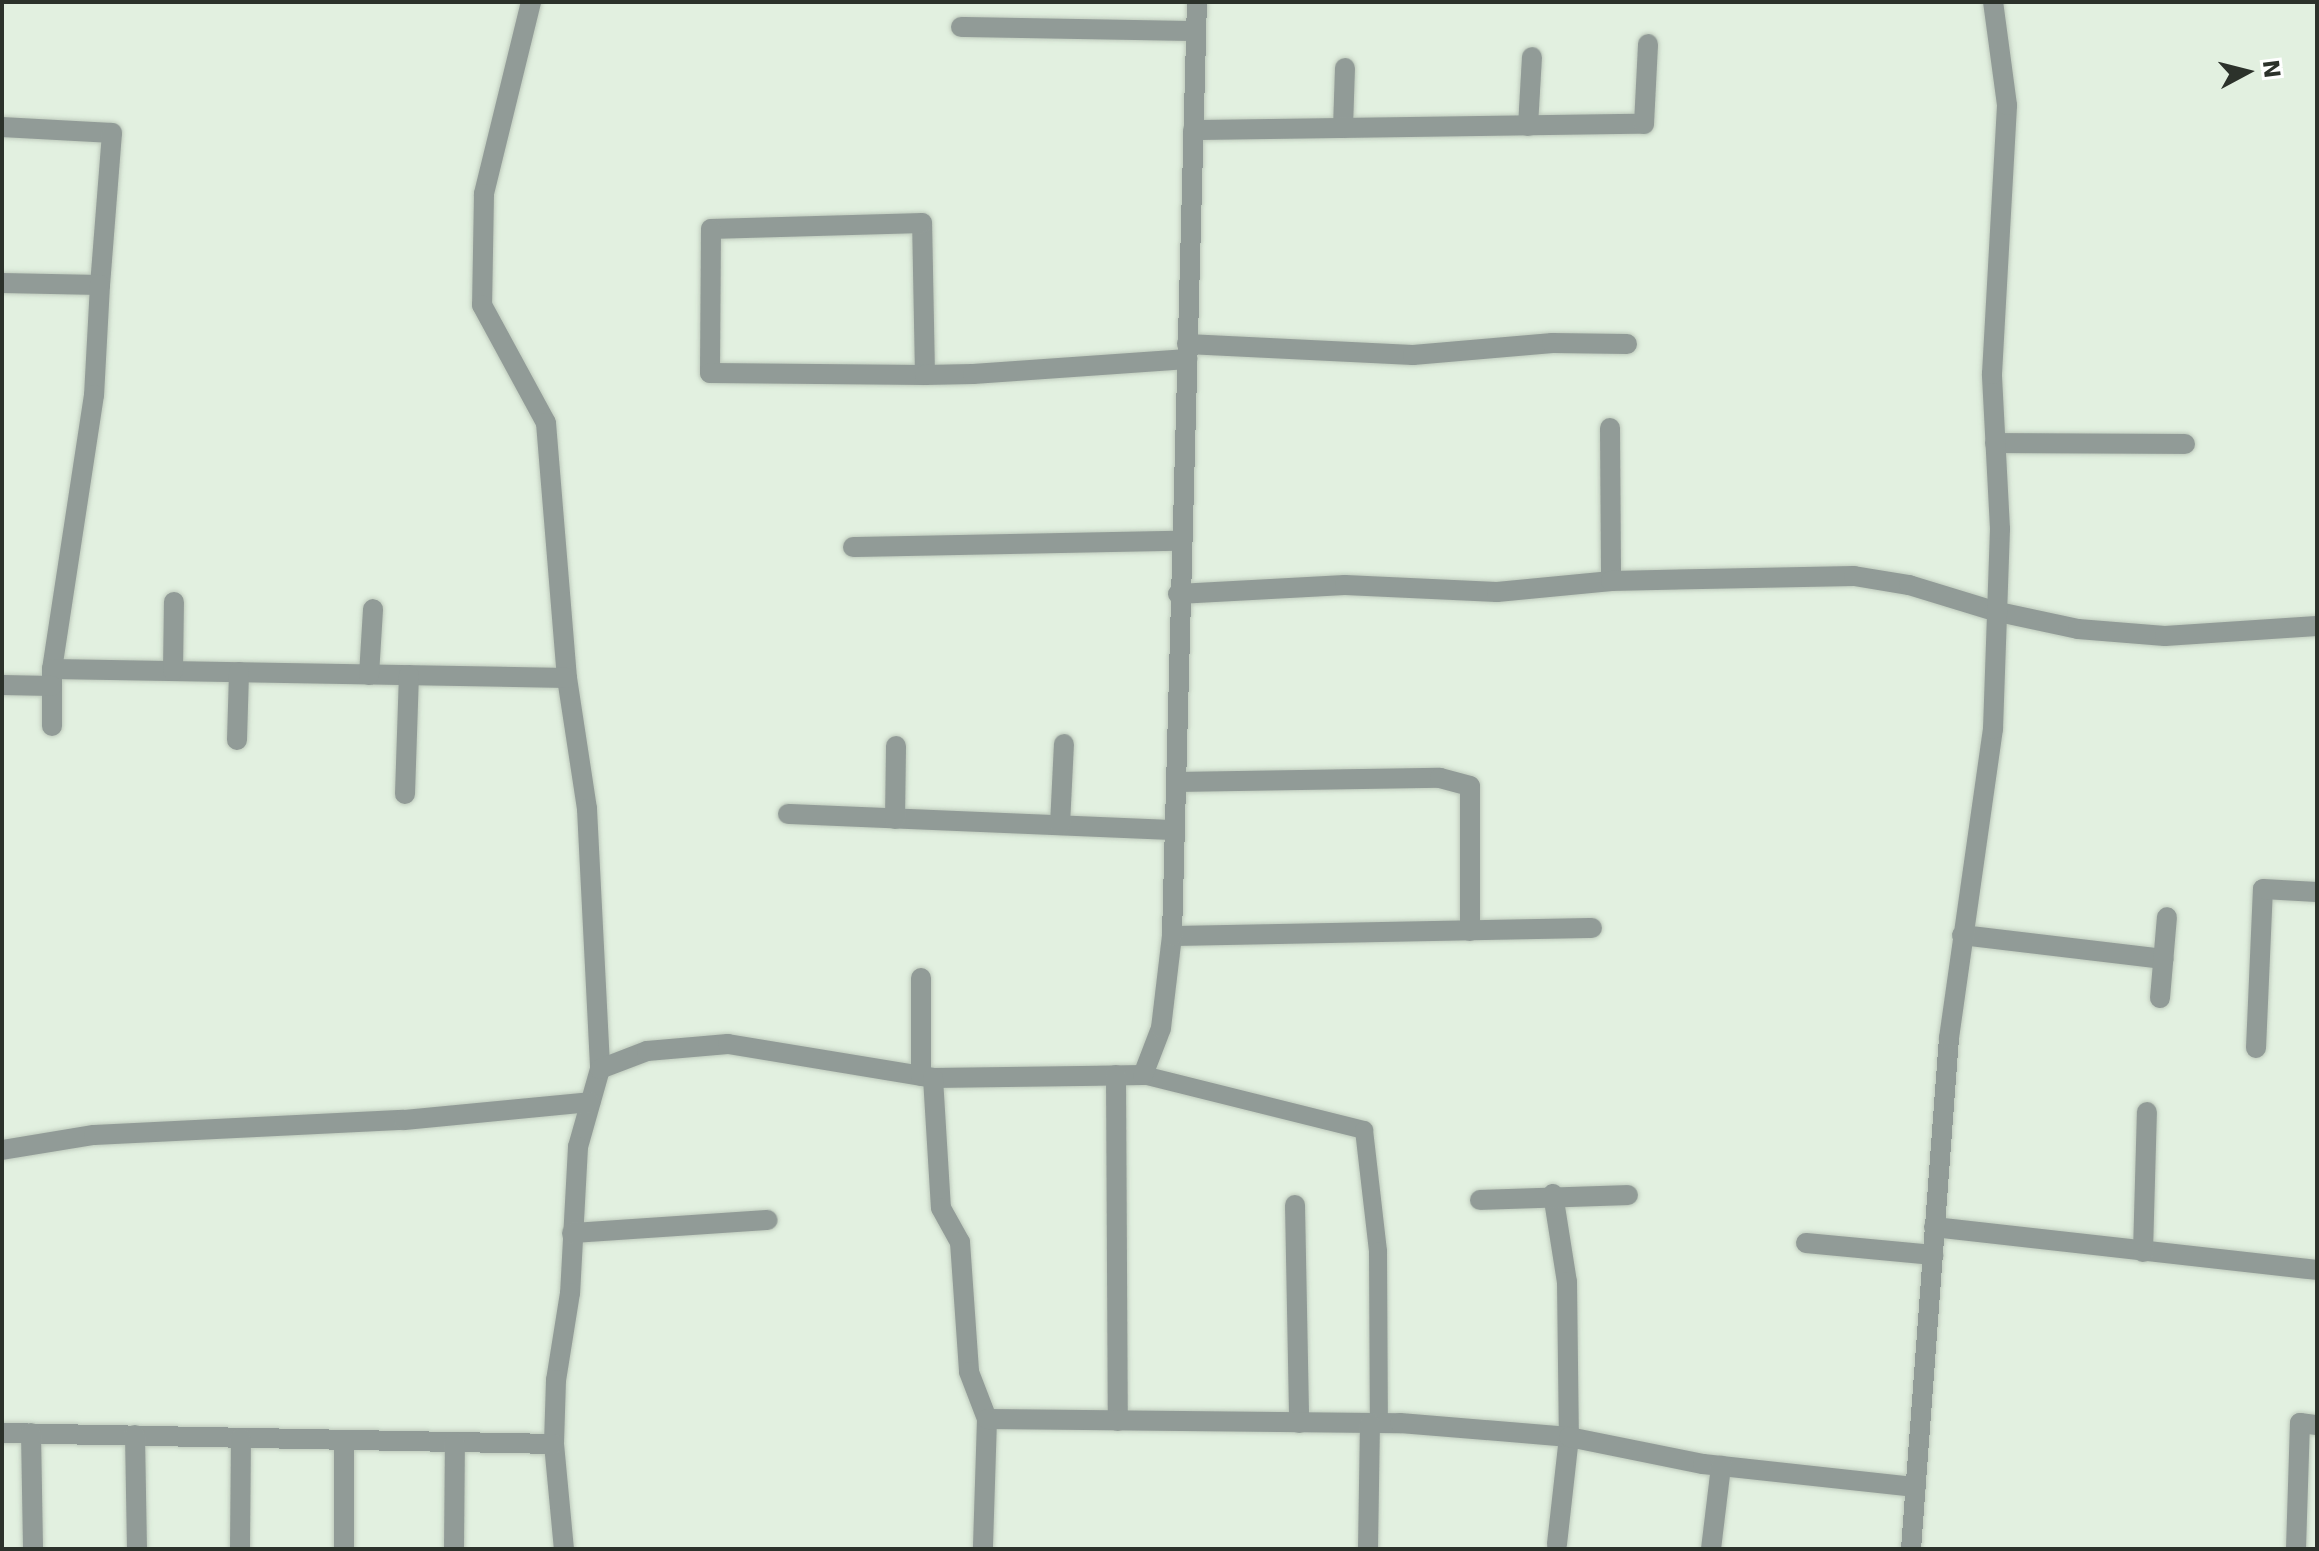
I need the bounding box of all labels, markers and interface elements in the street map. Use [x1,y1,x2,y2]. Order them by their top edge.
north arrow [2207,32,2287,112]
text: N [2258,58,2285,80]

